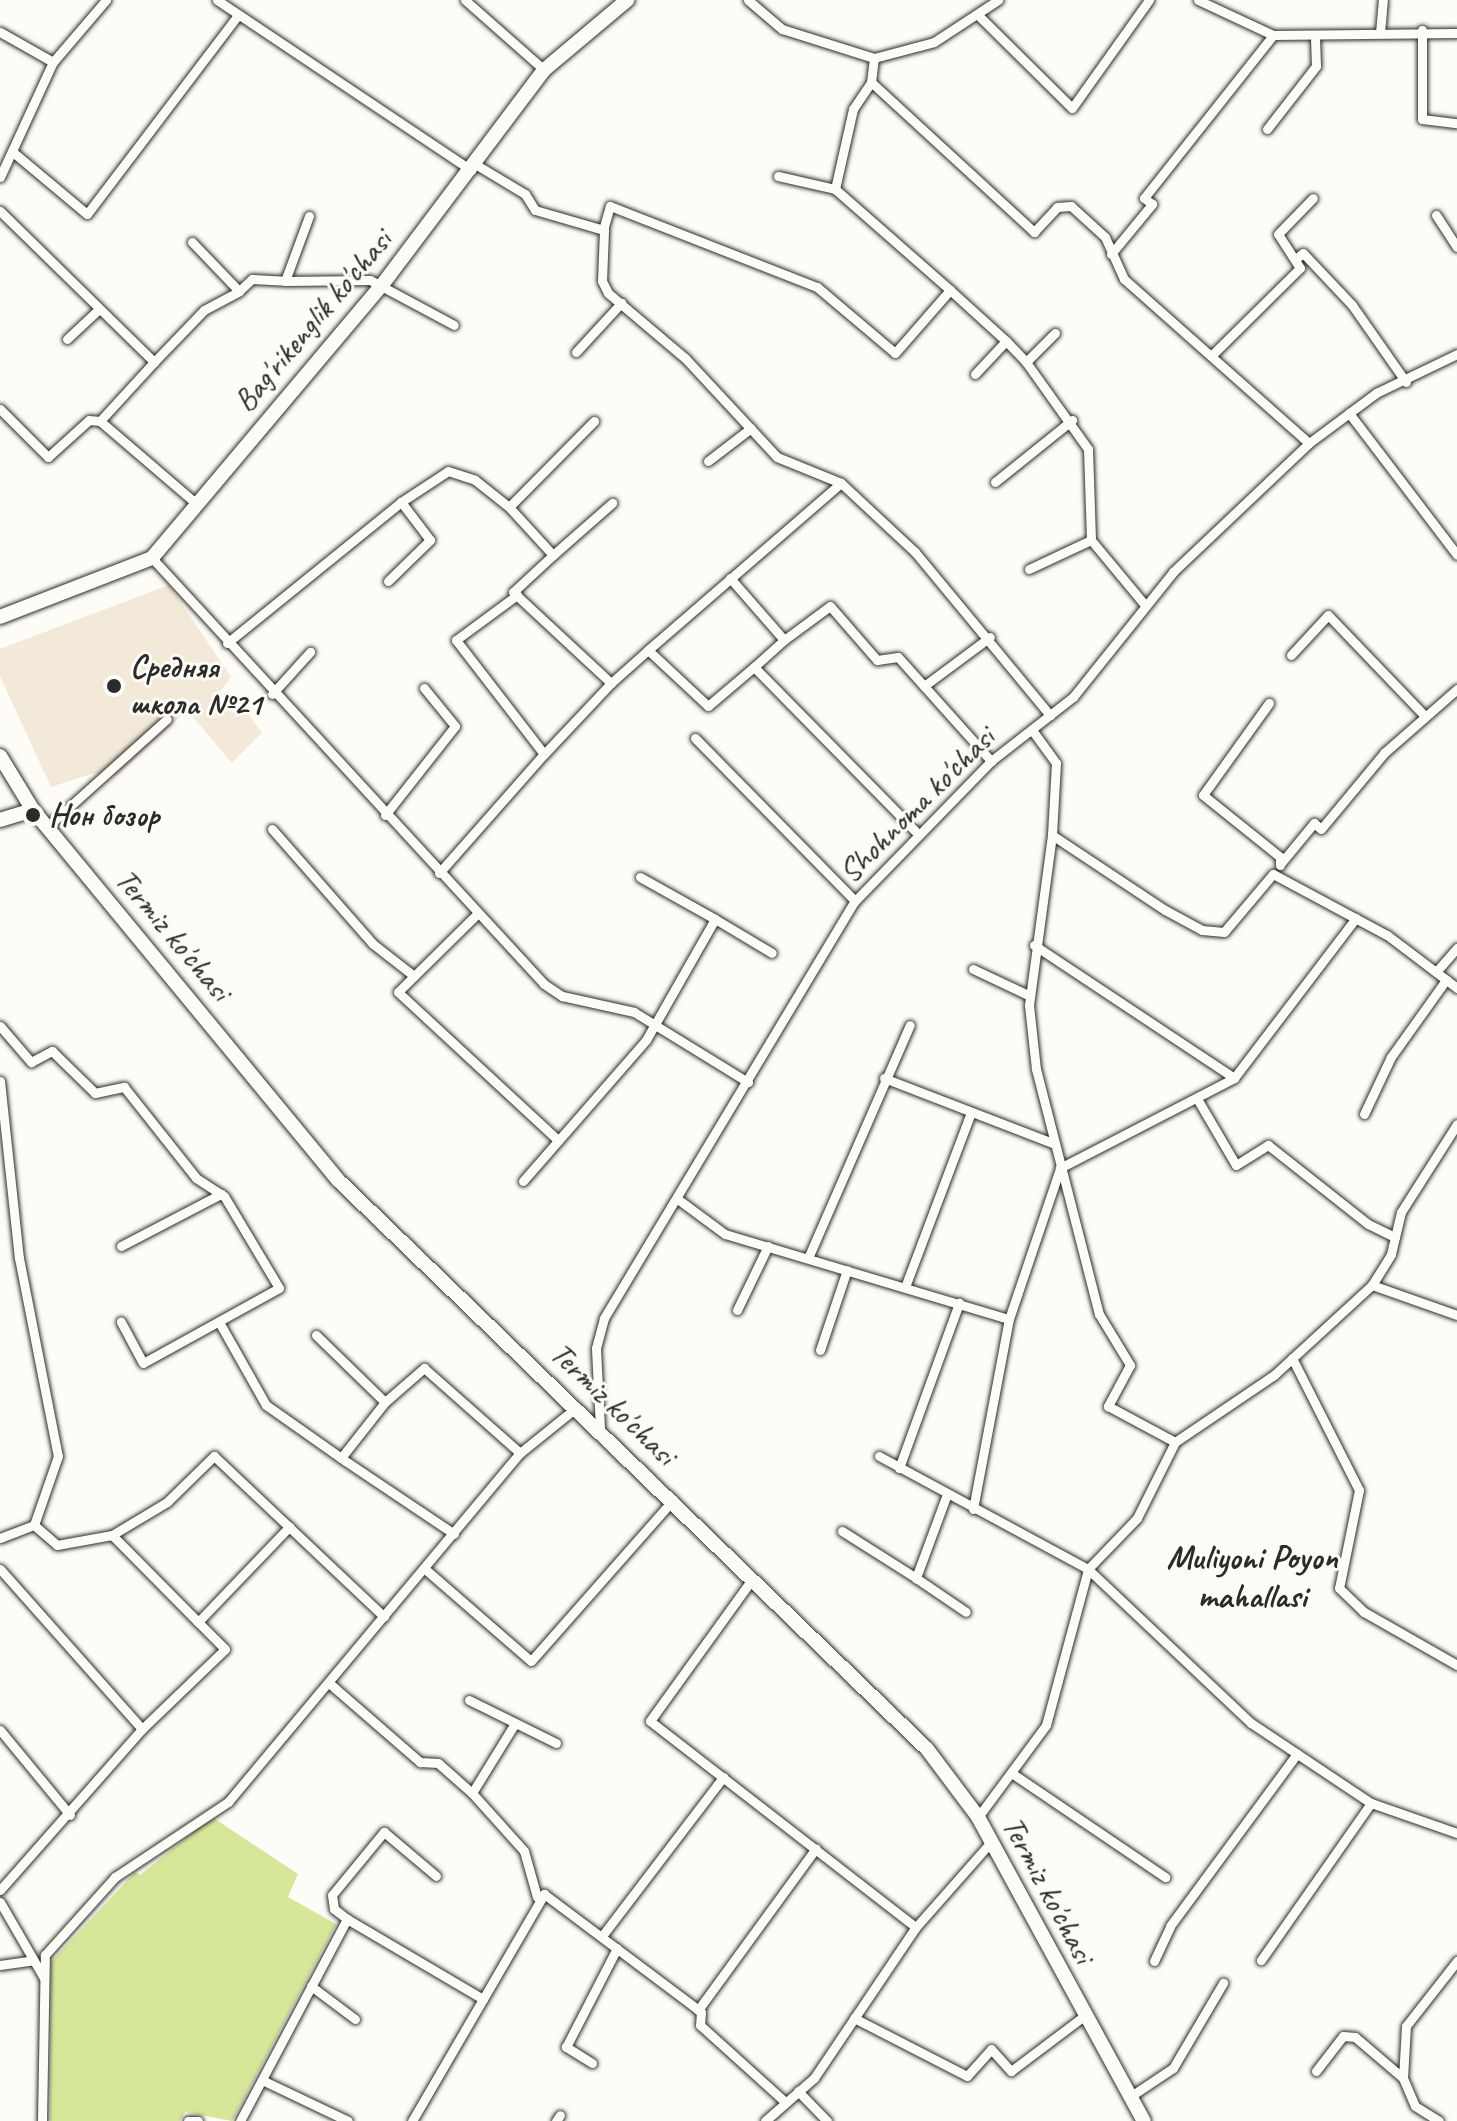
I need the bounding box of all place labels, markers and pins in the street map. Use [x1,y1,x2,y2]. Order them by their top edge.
place label: Средняя школа №21 [130,649,262,724]
marker: Средняя школа №21 [105,677,123,695]
place label: Нон бозор [49,796,160,834]
marker: Нон бозор [24,806,42,824]

